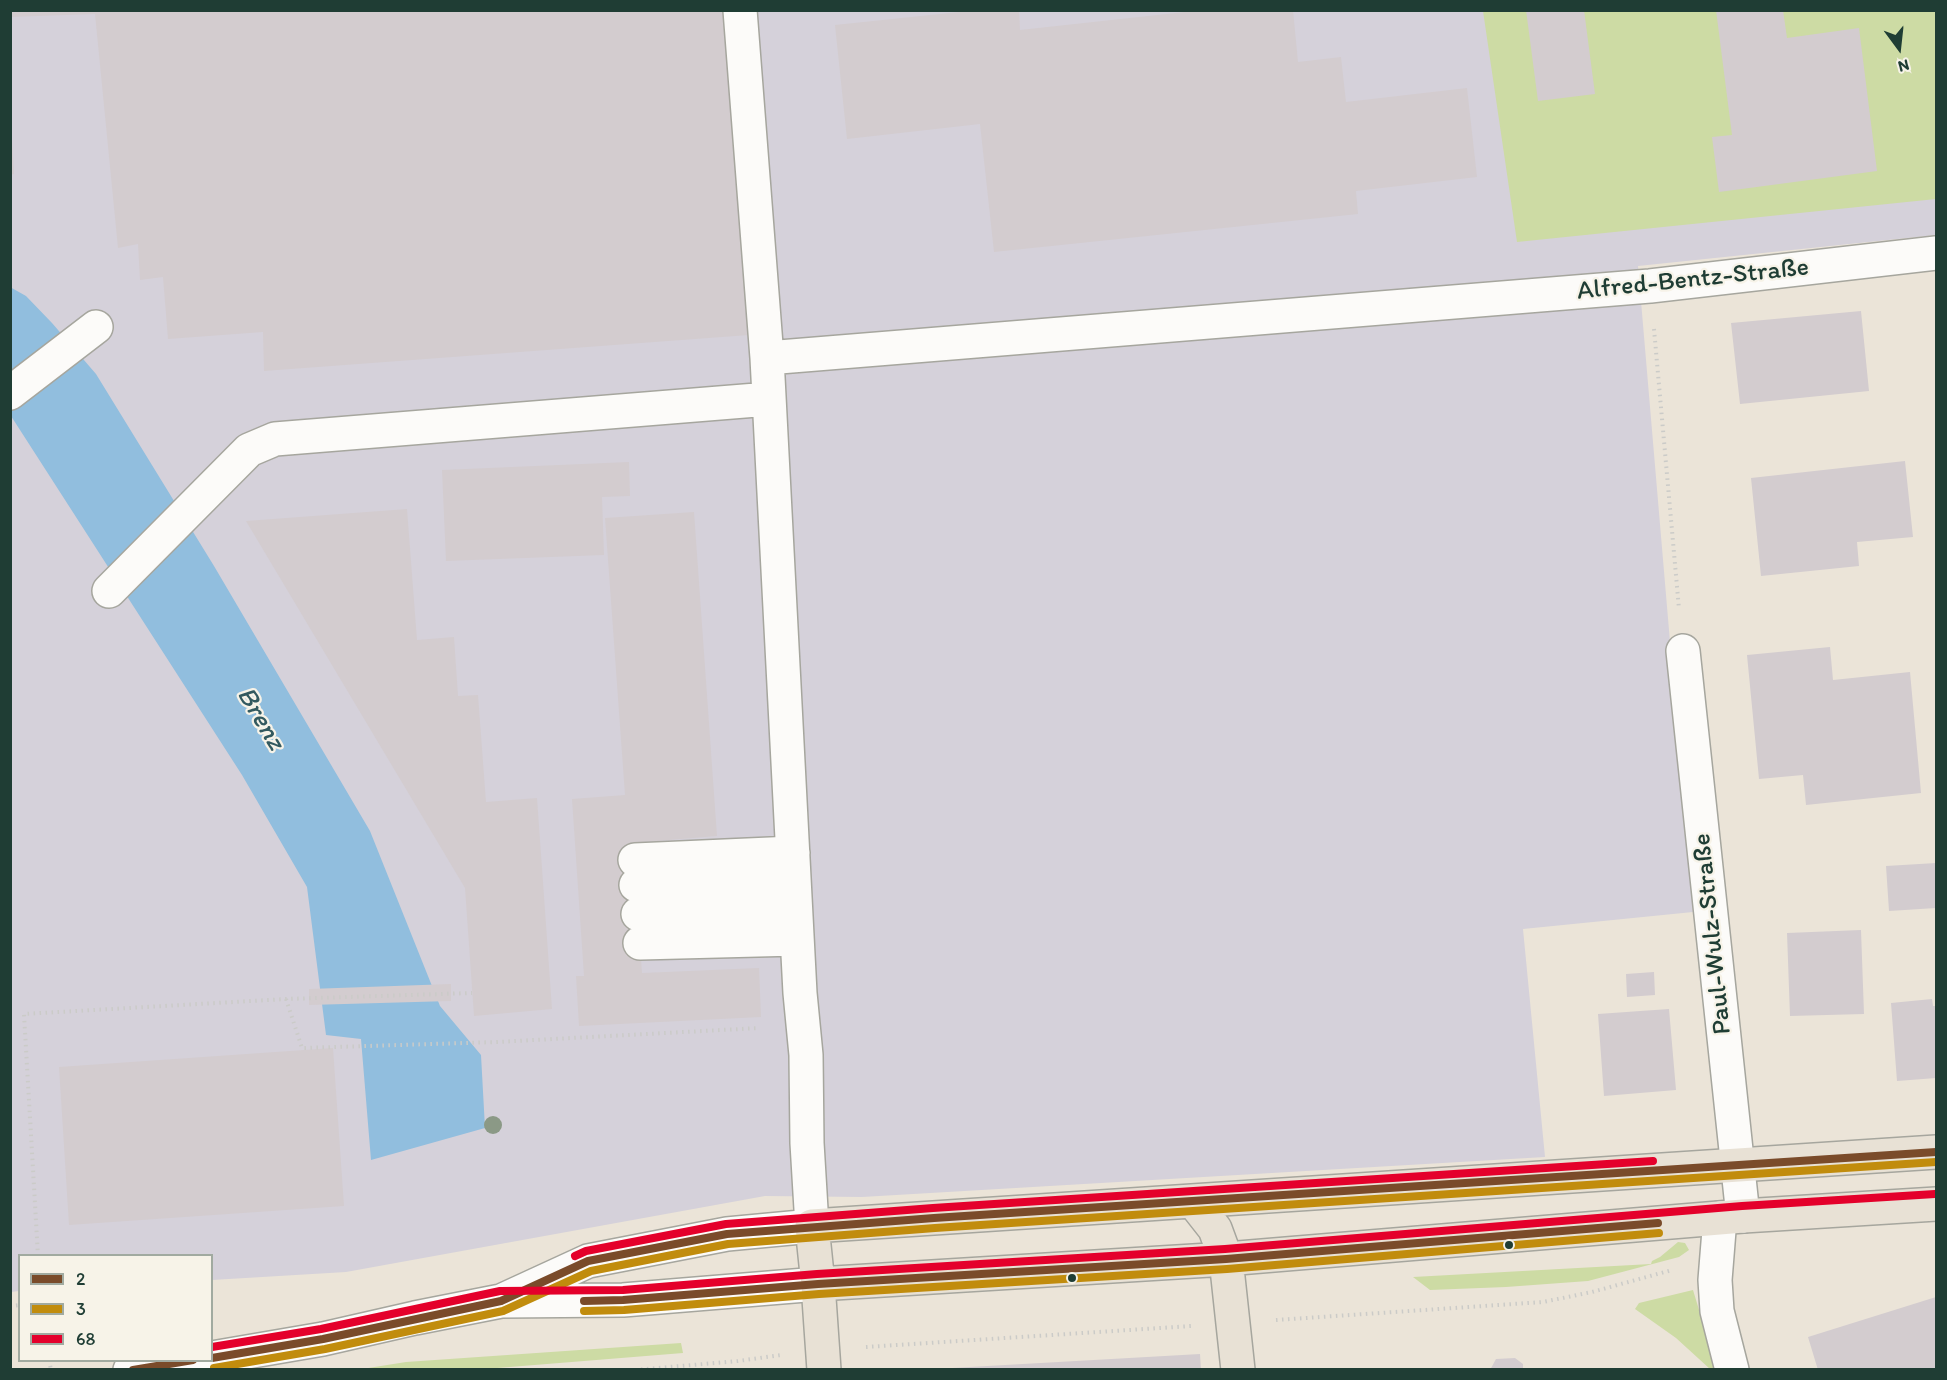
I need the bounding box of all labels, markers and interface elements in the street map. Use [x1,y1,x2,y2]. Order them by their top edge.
north arrow [1869,18,1929,78]
text: N [1896,55,1911,76]
street label: Alfred-Bentz-Straße [1575,252,1811,308]
water label: Brenz [229,682,291,756]
street label: Paul-Wulz-Straße [1687,832,1739,1036]
unlabelled marker [1503,1239,1515,1251]
legend [18,1254,213,1362]
text: 2 [76,1268,85,1290]
unlabelled marker [1066,1272,1078,1284]
text: 3 [76,1298,86,1320]
text: 68 [76,1328,95,1350]

